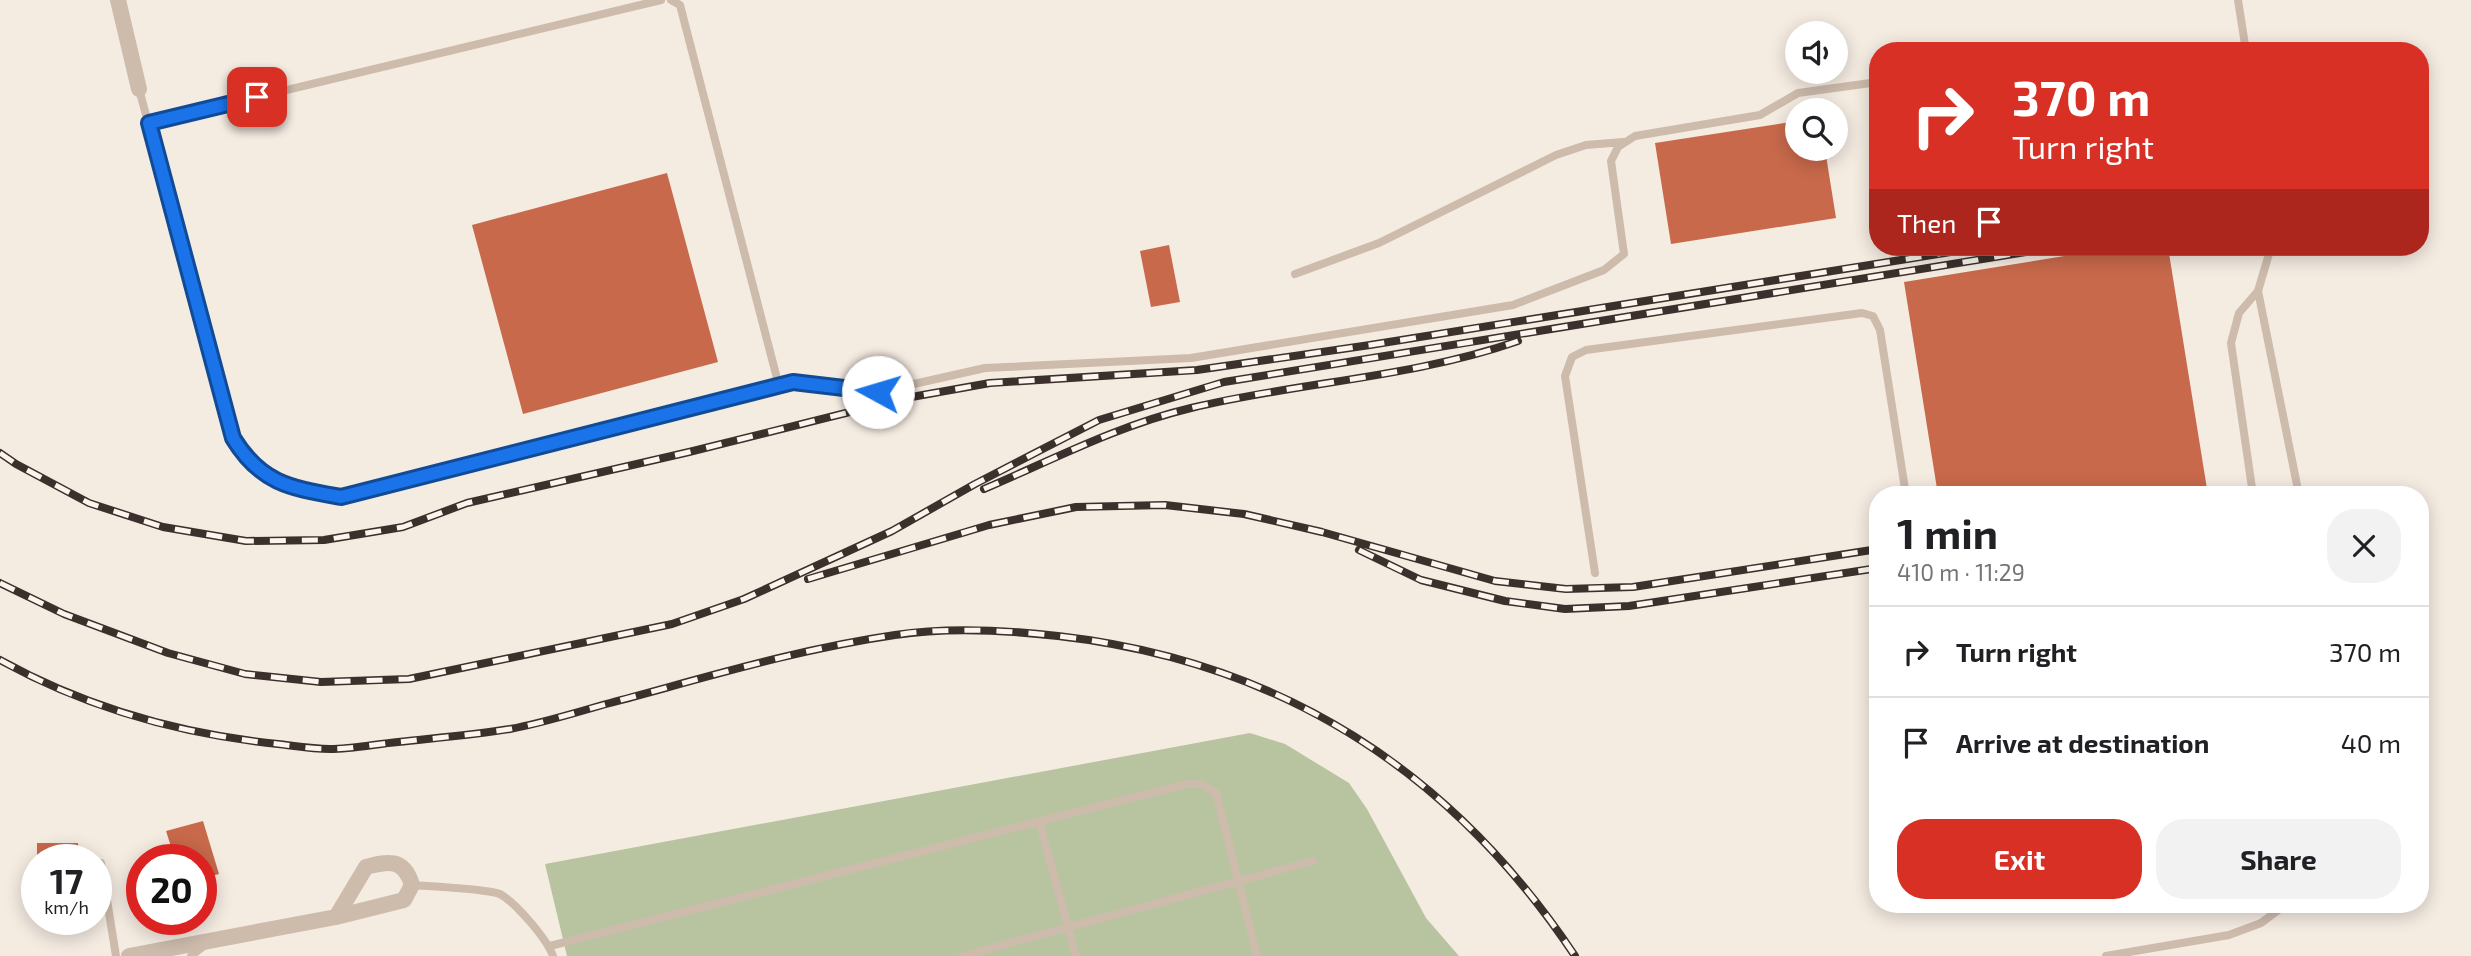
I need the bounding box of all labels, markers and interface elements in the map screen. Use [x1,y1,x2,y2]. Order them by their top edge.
map controls [1785,21,1848,161]
button: sound [1785,21,1848,84]
pin [227,67,287,127]
text: 370 m [2012,67,2150,126]
icon: right [1897,70,1988,161]
icon: arrive [238,78,276,116]
button: search [1785,98,1848,161]
text: Turn right [2012,127,2154,165]
icon: arrive [1970,203,2008,241]
text: Then [1897,207,1956,238]
position arrow [841,355,915,429]
text: 1 min [1897,507,1998,557]
button: close [2327,509,2401,583]
text: 410 m · 11:29 [1897,558,2025,586]
icon: right [1897,633,1935,671]
text: Turn right [1956,636,2077,667]
text: 370 m [2329,636,2401,667]
icon: arrive [1897,724,1935,762]
text: Arrive at destination [1956,727,2209,758]
text: 40 m [2341,727,2401,758]
button: Exit [1897,819,2142,899]
button: Share [2156,819,2401,899]
speed limit sign: 20 [126,844,217,935]
text: 17 [50,859,83,901]
text: km/h [44,896,89,918]

